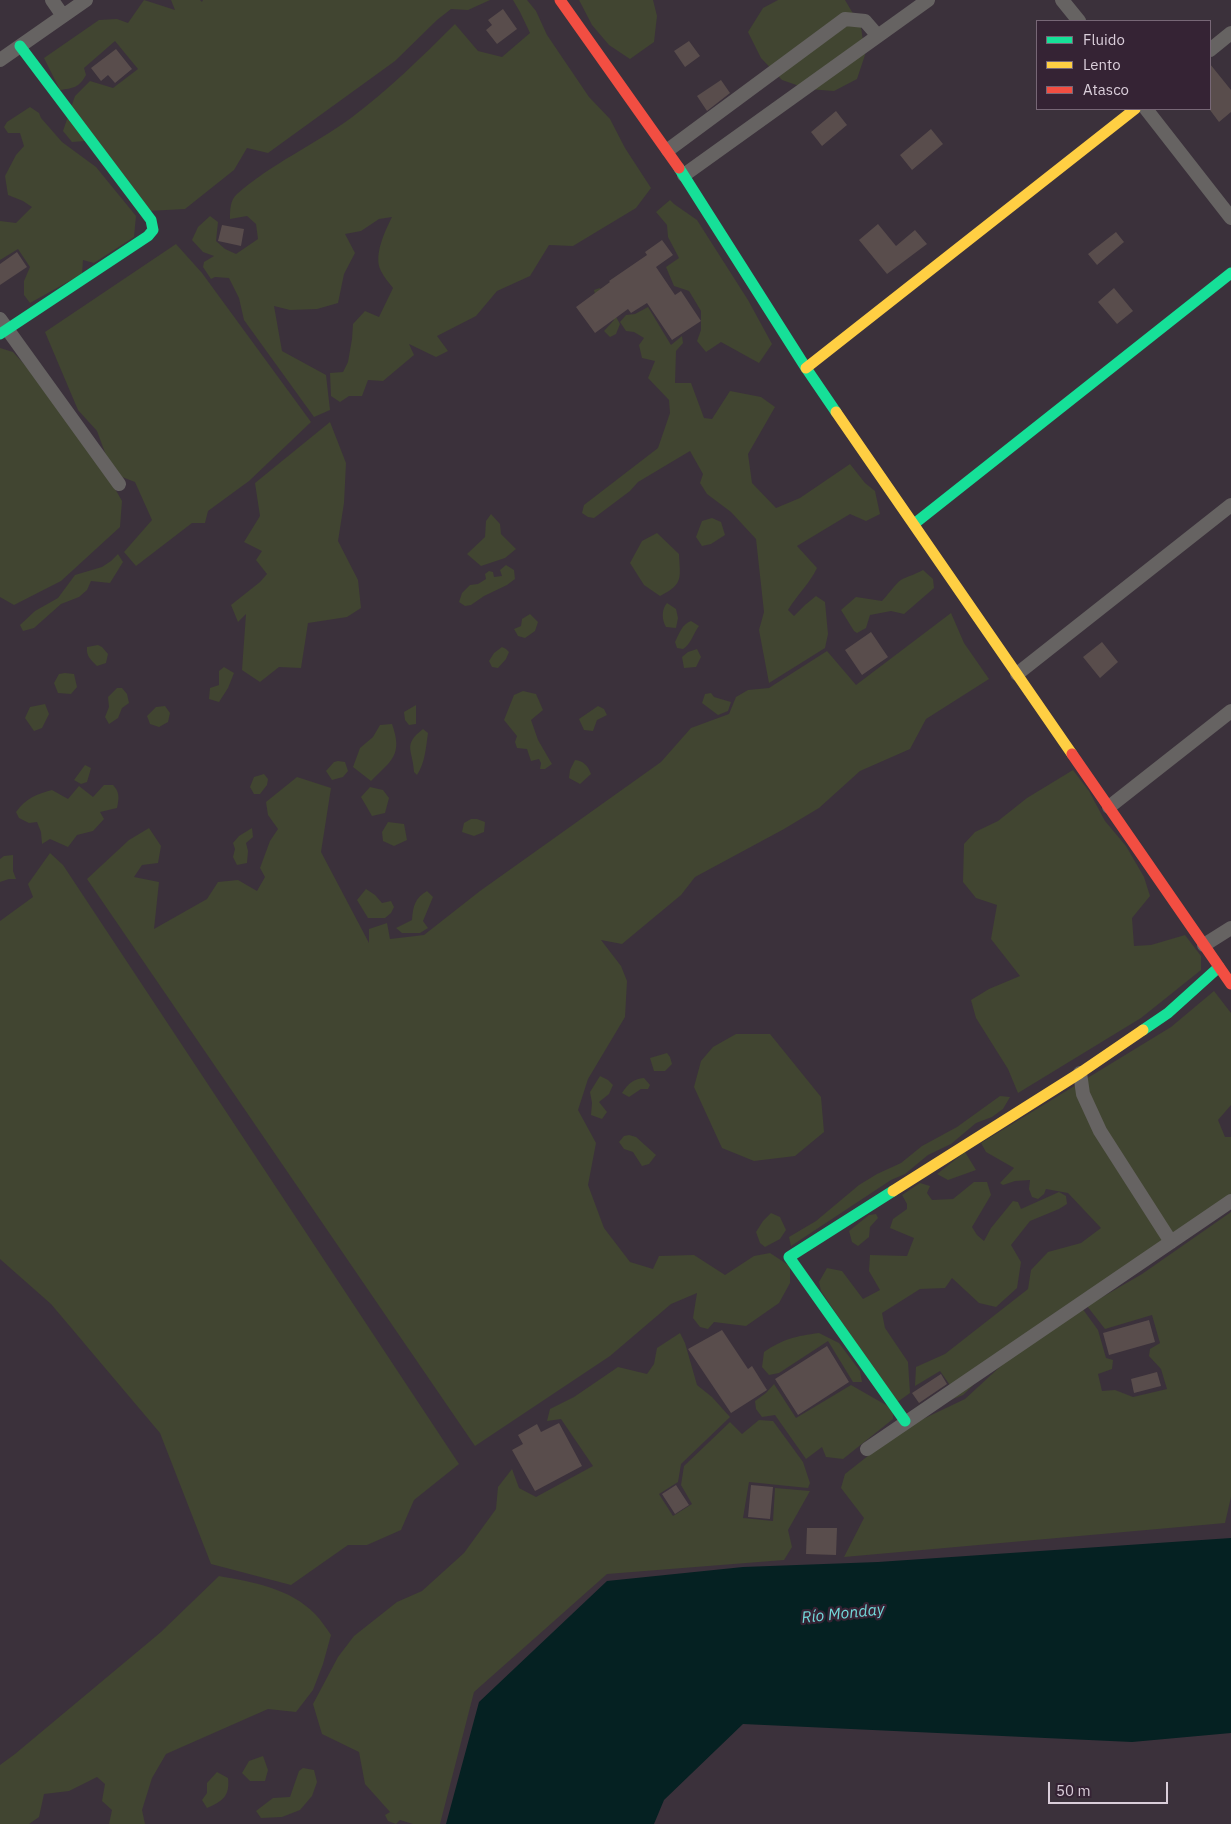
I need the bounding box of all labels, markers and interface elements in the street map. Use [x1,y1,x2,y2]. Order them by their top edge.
legend [1036,20,1211,110]
text: Fluido [1083,30,1125,49]
text: Lento [1083,55,1121,74]
text: Atasco [1083,80,1129,99]
water label: Río Monday [800,1600,886,1628]
scale bar [1051,1772,1171,1804]
text: 50 m [1056,1781,1091,1800]

